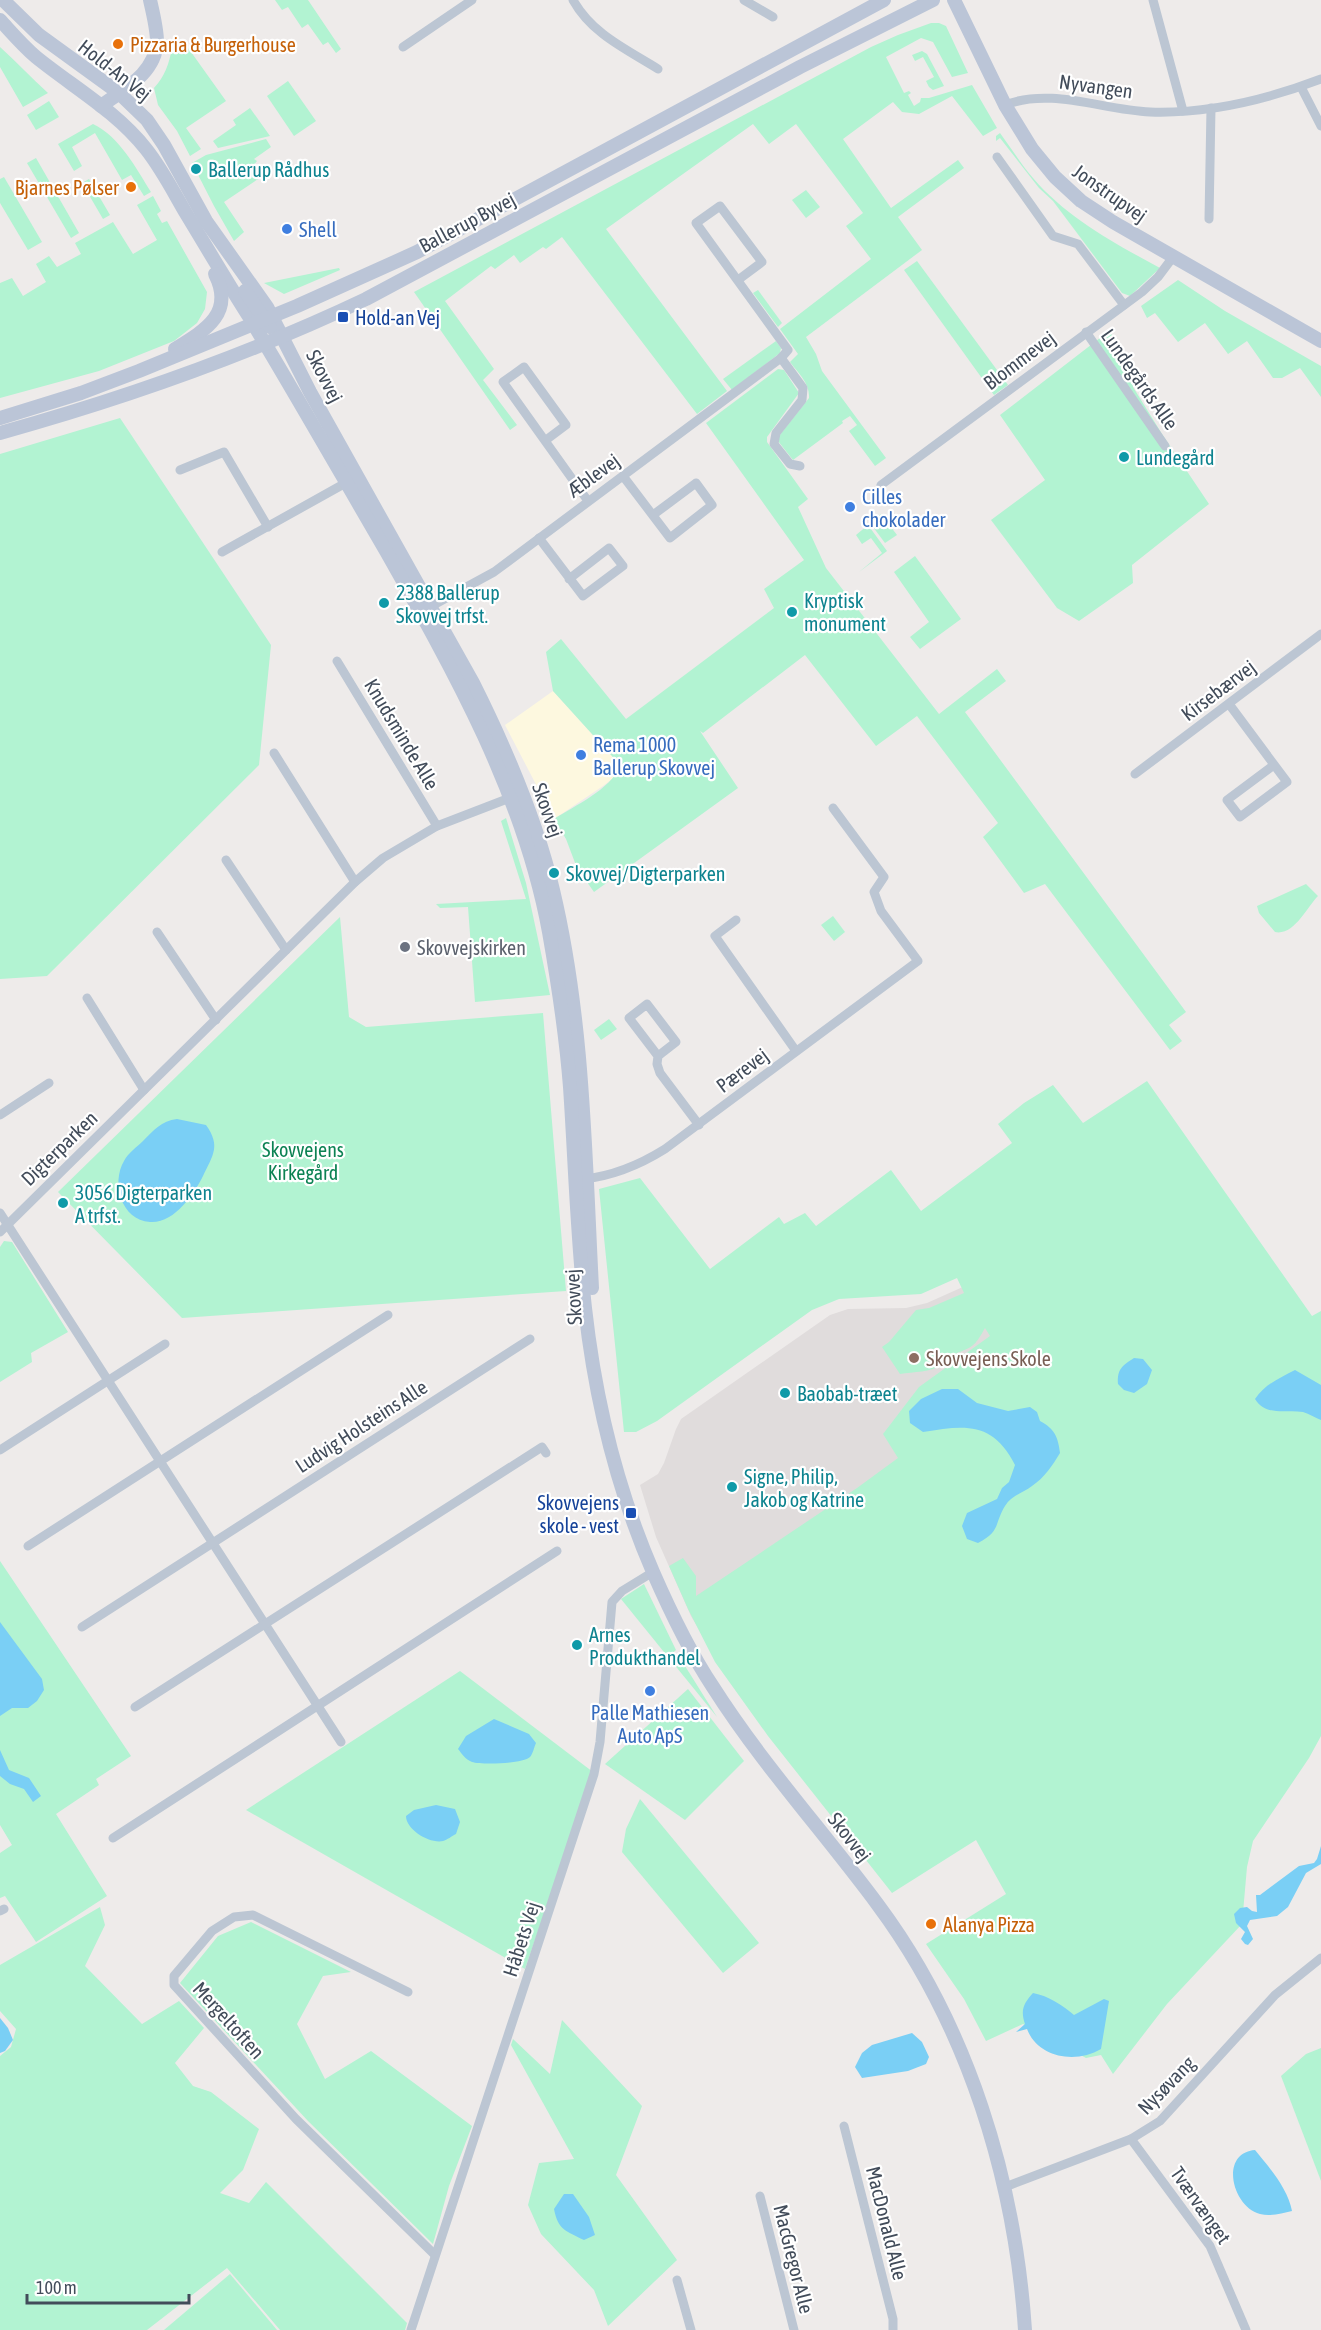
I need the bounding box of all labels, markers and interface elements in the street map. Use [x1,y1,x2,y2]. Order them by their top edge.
place label: Pizzaria & Burgerhouse [130,33,296,56]
street label: Hold-An Vej [74,35,156,105]
marker: Pizzaria & Burgerhouse [111,37,125,51]
street label: Nyvangen [1058,69,1134,103]
place label: Ballerup Rådhus [208,158,329,181]
street label: Jonstrupvej [1069,159,1151,227]
marker: Ballerup Rådhus [189,162,203,176]
place label: Bjarnes Pølser [15,176,120,199]
marker: Bjarnes Pølser [124,180,138,194]
street label: Ballerup Byvej [415,187,519,257]
place label: Shell [299,218,337,241]
marker: Shell [280,222,294,236]
place label: Hold-an Vej [355,306,440,329]
marker: Hold-an Vej [336,310,350,324]
street label: Lundegårds Alle [1097,324,1183,434]
street label: Blommevej [979,326,1059,394]
street label: Skovvej [302,346,348,406]
place label: Lundegård [1136,446,1215,469]
street label: Æblevej [562,448,624,502]
marker: Lundegård [1117,450,1131,464]
place label: Cilles chokolader [862,485,946,531]
marker: Cilles chokolader [843,500,857,514]
place label: 2388 Ballerup Skovvej trfst. [396,581,500,627]
place label: Kryptisk monument [804,589,886,635]
marker: 2388 Ballerup Skovvej trfst. [377,596,391,610]
marker: Kryptisk monument [785,605,799,619]
street label: Kirsebærvej [1177,655,1259,725]
street label: Knudsminde Alle [360,675,444,793]
place label: Rema 1000 Ballerup Skovvej [593,733,715,779]
marker: Rema 1000 Ballerup Skovvej [574,748,588,762]
street label: Skovvej [528,780,568,840]
place label: Skovvej/Digterparken [566,862,726,885]
marker: Skovvej/Digterparken [547,866,561,880]
place label: Skovvejskirken [417,936,526,959]
marker: Skovvejskirken [398,940,412,954]
street label: Pærevej [712,1043,772,1097]
street label: Digterparken [16,1106,102,1190]
park label: Skovvejens Kirkegård [262,1138,344,1184]
place label: 3056 Digterparken A trfst. [75,1181,212,1227]
marker: 3056 Digterparken A trfst. [56,1196,70,1210]
street label: Skovvej [560,1268,586,1326]
place label: Skovvejens Skole [926,1347,1051,1370]
marker: Skovvejens Skole [907,1351,921,1365]
street label: Ludvig Holsteins Alle [291,1375,431,1477]
place label: Baobab-træet [797,1382,898,1405]
marker: Baobab-træet [778,1386,792,1400]
place label: Signe, Philip, Jakob og Katrine [744,1465,864,1511]
marker: Signe, Philip, Jakob og Katrine [725,1480,739,1494]
place label: Skovvejens skole - vest [537,1491,619,1537]
marker: Skovvejens skole - vest [624,1506,638,1520]
place label: Arnes Produkthandel [589,1623,701,1669]
marker: Arnes Produkthandel [570,1638,584,1652]
marker: Palle Mathiesen Auto ApS [643,1684,657,1698]
place label: Palle Mathiesen Auto ApS [591,1701,709,1747]
street label: Skovvej [824,1808,876,1866]
street label: Håbets Vej [498,1898,544,1980]
place label: Alanya Pizza [943,1913,1035,1936]
marker: Alanya Pizza [924,1917,938,1931]
street label: Mergeltoften [189,1977,269,2063]
street label: Nysøvang [1133,2051,1200,2119]
street label: Tværvænget [1166,2162,1236,2248]
street label: MacDonald Alle [862,2164,912,2282]
street label: MacGregor Alle [769,2202,819,2316]
scale bar [27,2267,189,2305]
text: 100 m [36,2277,77,2298]

